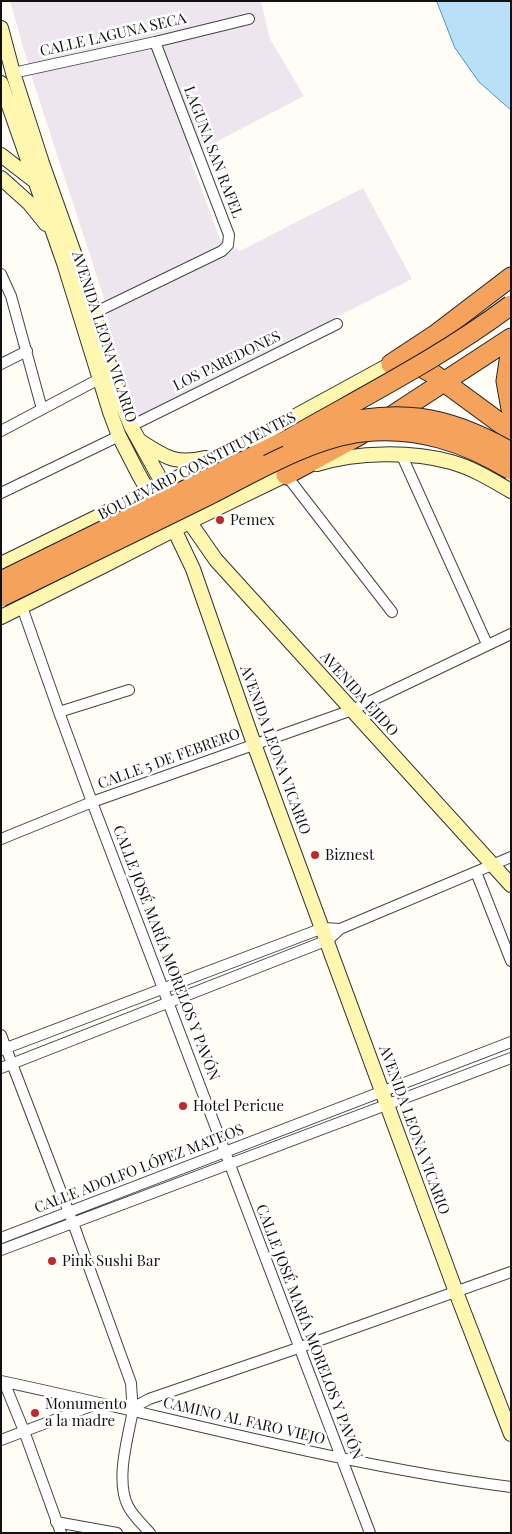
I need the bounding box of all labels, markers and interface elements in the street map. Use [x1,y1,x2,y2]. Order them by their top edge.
street label: CALLE LAGUNA SECA [38,9,188,61]
street label: LAGUNA SAN RAFEL [180,84,246,220]
street label: AVENIDA LEONA VICARIO [68,249,140,425]
street label: LOS PAREDONES [170,327,284,395]
street label: BOULEVARD CONSTITUYENTES [95,408,299,524]
place label: Pemex [230,511,275,529]
marker: Pemex [214,514,226,526]
street label: AVENIDA EJIDO [316,648,402,740]
street label: AVENIDA LEONA VICARIO [236,663,314,837]
street label: CALLE 5 DE FEBRERO [95,725,243,793]
street label: CALLE JOSÉ MARÍA MORELOS Y PAVÓN [109,823,223,1083]
place label: Biznest [325,846,374,864]
marker: Biznest [309,849,321,861]
street label: AVENIDA LEONA VICARIO [375,1043,453,1217]
place label: Hotel Pericue [193,1097,284,1115]
marker: Hotel Pericue [177,1100,189,1112]
street label: CALLE ADOLFO LÓPEZ MATEOS [32,1121,246,1217]
street label: CALLE JOSÉ MARÍA MORELOS Y PAVÓN [252,1202,366,1462]
place label: Pink Sushi Bar [62,1252,160,1270]
marker: Pink Sushi Bar [46,1255,58,1267]
street label: CAMINO AL FARO VIEJO [161,1394,327,1448]
place label: Monumento a la madre [45,1395,127,1430]
marker: Monumento a la madre [29,1407,41,1419]

